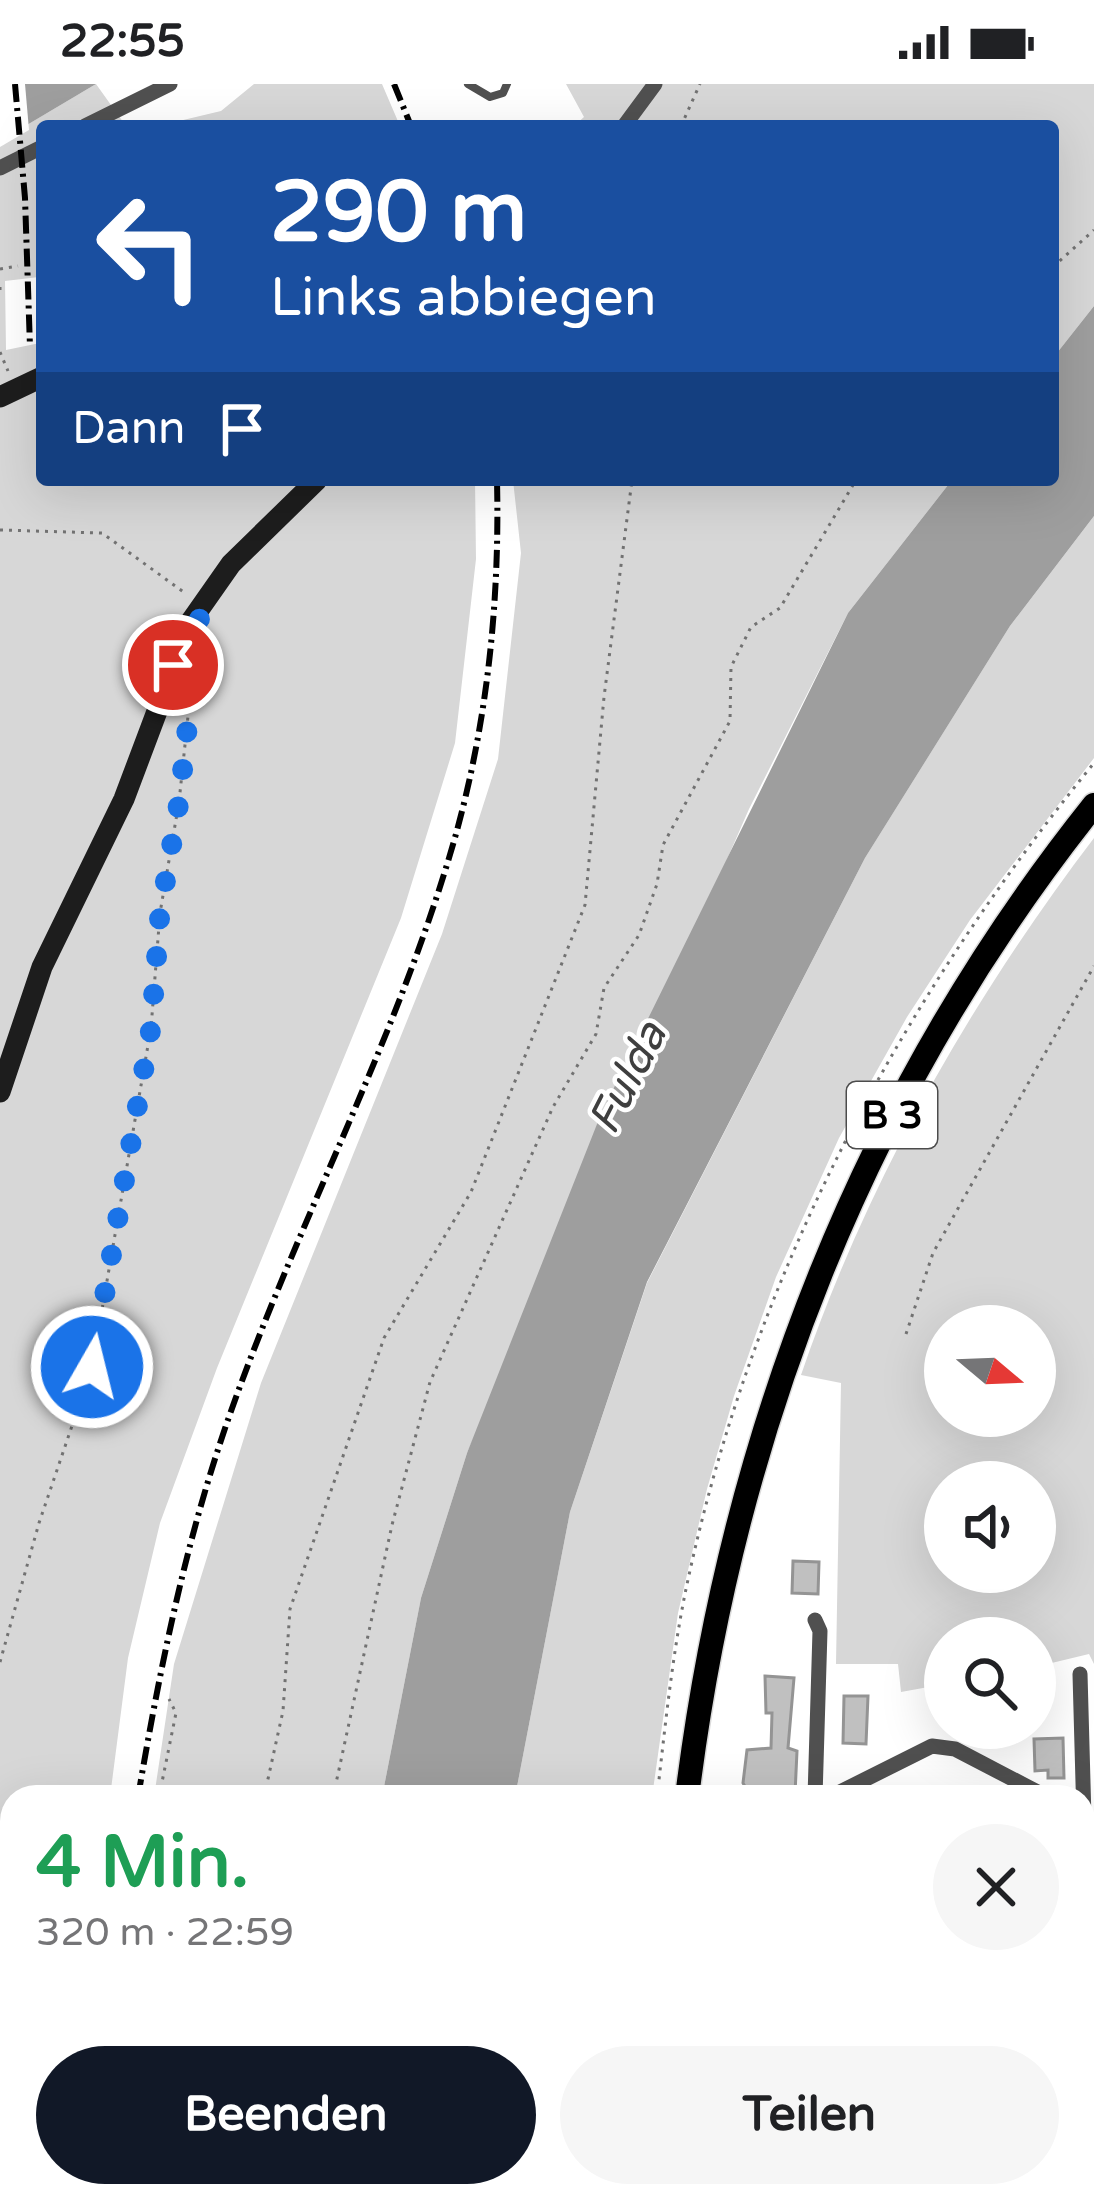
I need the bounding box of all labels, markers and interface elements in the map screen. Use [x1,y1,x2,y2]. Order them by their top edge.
text: 22:55 [60,15,185,69]
text: 290 m [270,163,527,264]
icon: left [72,168,228,324]
text: Links abbiegen [270,265,657,330]
icon: arrive [209,396,275,462]
text: Dann [72,402,185,456]
pin [122,614,224,716]
icon: arrive [140,632,206,698]
water label: Fulda [577,1012,680,1143]
road number: B 3 [847,1082,937,1148]
position arrow [29,1304,155,1430]
north arrow [924,1305,1056,1437]
map controls [924,1305,1056,1749]
button: sound [924,1461,1056,1593]
button: search [924,1617,1056,1749]
text: 4 Min. [36,1820,249,1907]
button: close [933,1824,1059,1950]
text: 320 m · 22:59 [36,1909,294,1956]
button: Beenden [36,2046,536,2184]
button: Teilen [560,2046,1059,2184]

